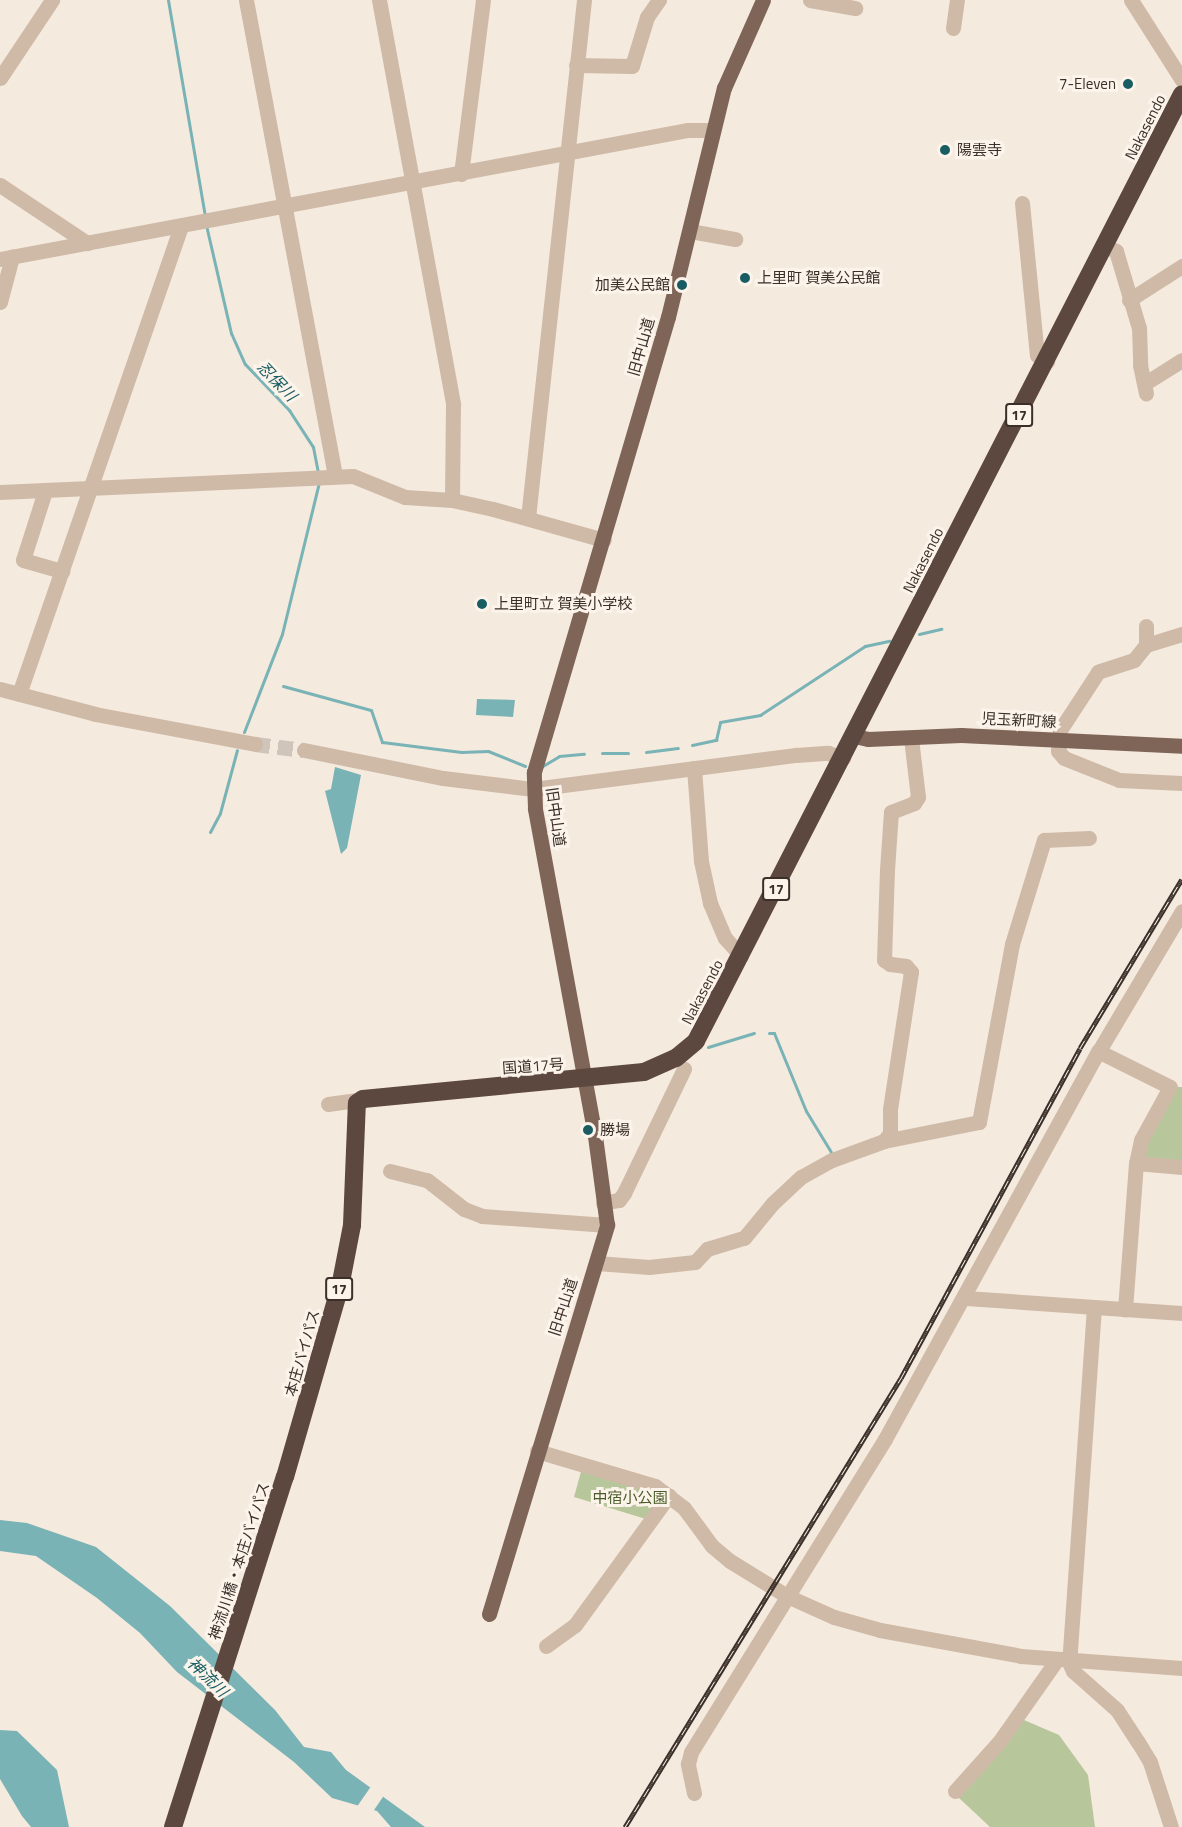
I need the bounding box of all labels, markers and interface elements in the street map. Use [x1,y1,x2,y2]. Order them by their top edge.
place label: 7-Eleven [1059,75,1116,93]
marker: 7-Eleven [1121,77,1135,91]
street label: Nakasendo [1121,91,1169,163]
place label: 陽雲寺 [957,141,1002,159]
marker: 陽雲寺 [938,143,952,157]
place label: 上里町 賀美公民館 [757,269,880,287]
marker: 上里町 賀美公民館 [738,271,752,285]
place label: 加美公民館 [595,276,670,294]
marker: 加美公民館 [675,278,689,292]
street label: 旧中山道 [624,316,658,378]
water label: 忍保川 [253,357,301,405]
road number: 17 [1004,404,1034,426]
street label: Nakasendo [899,524,947,596]
place label: 上里町立 賀美小学校 [494,595,632,613]
marker: 上里町立 賀美小学校 [475,597,489,611]
street label: 児玉新町線 [981,709,1057,731]
street label: 旧中山道 [543,786,569,848]
road number: 17 [761,878,791,900]
street label: Nakasendo [677,957,727,1027]
street label: 国道17号 [502,1055,564,1077]
place label: 勝場 [600,1121,630,1139]
marker: 勝場 [581,1123,595,1137]
street label: 旧中山道 [545,1276,581,1338]
road number: 17 [324,1278,354,1300]
street label: 本庄バイパス [281,1307,323,1399]
street label: 神流川橋・本庄バイパス [205,1480,273,1642]
park label: 中宿小公園 [593,1489,667,1507]
water label: 神流川 [184,1653,232,1701]

